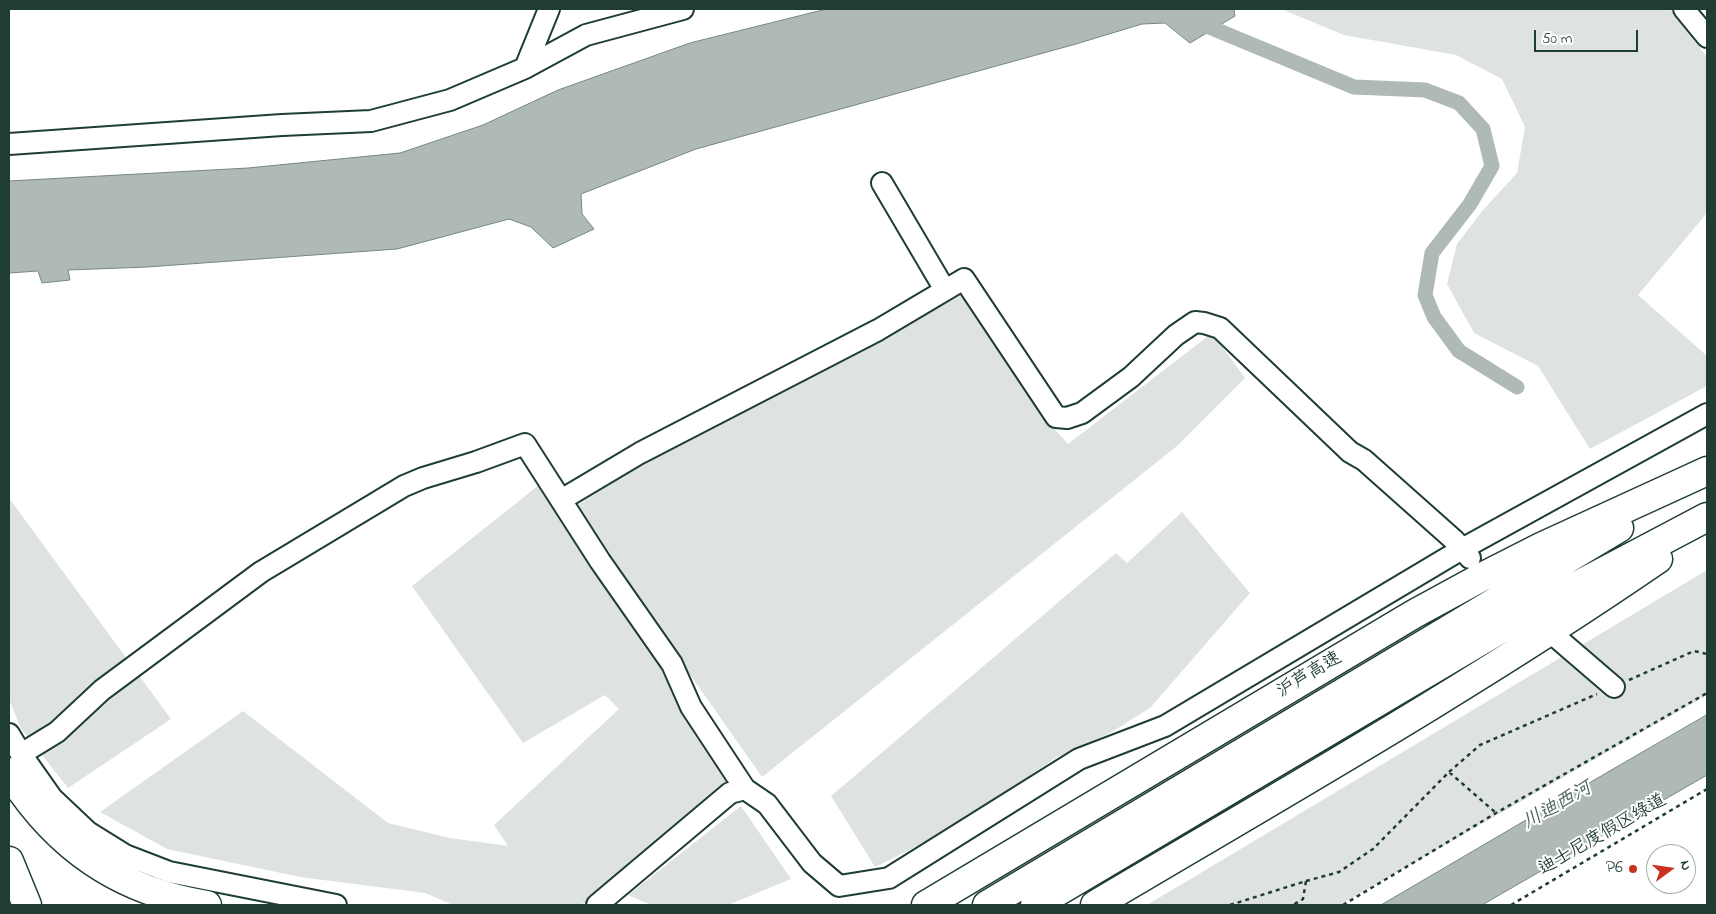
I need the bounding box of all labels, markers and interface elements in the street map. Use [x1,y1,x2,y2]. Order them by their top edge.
scale bar [1536,20,1640,52]
text: 50 m [1542,28,1572,50]
street label: 沪芦高速 [1274,648,1346,704]
water label: 川迪西河 [1519,778,1597,836]
street label: 迪士尼度假区绿道 [1535,791,1671,881]
north arrow [1646,844,1696,894]
place label: P6 [1606,858,1623,880]
text: N [1674,858,1696,873]
marker: P6 [1627,863,1639,875]

